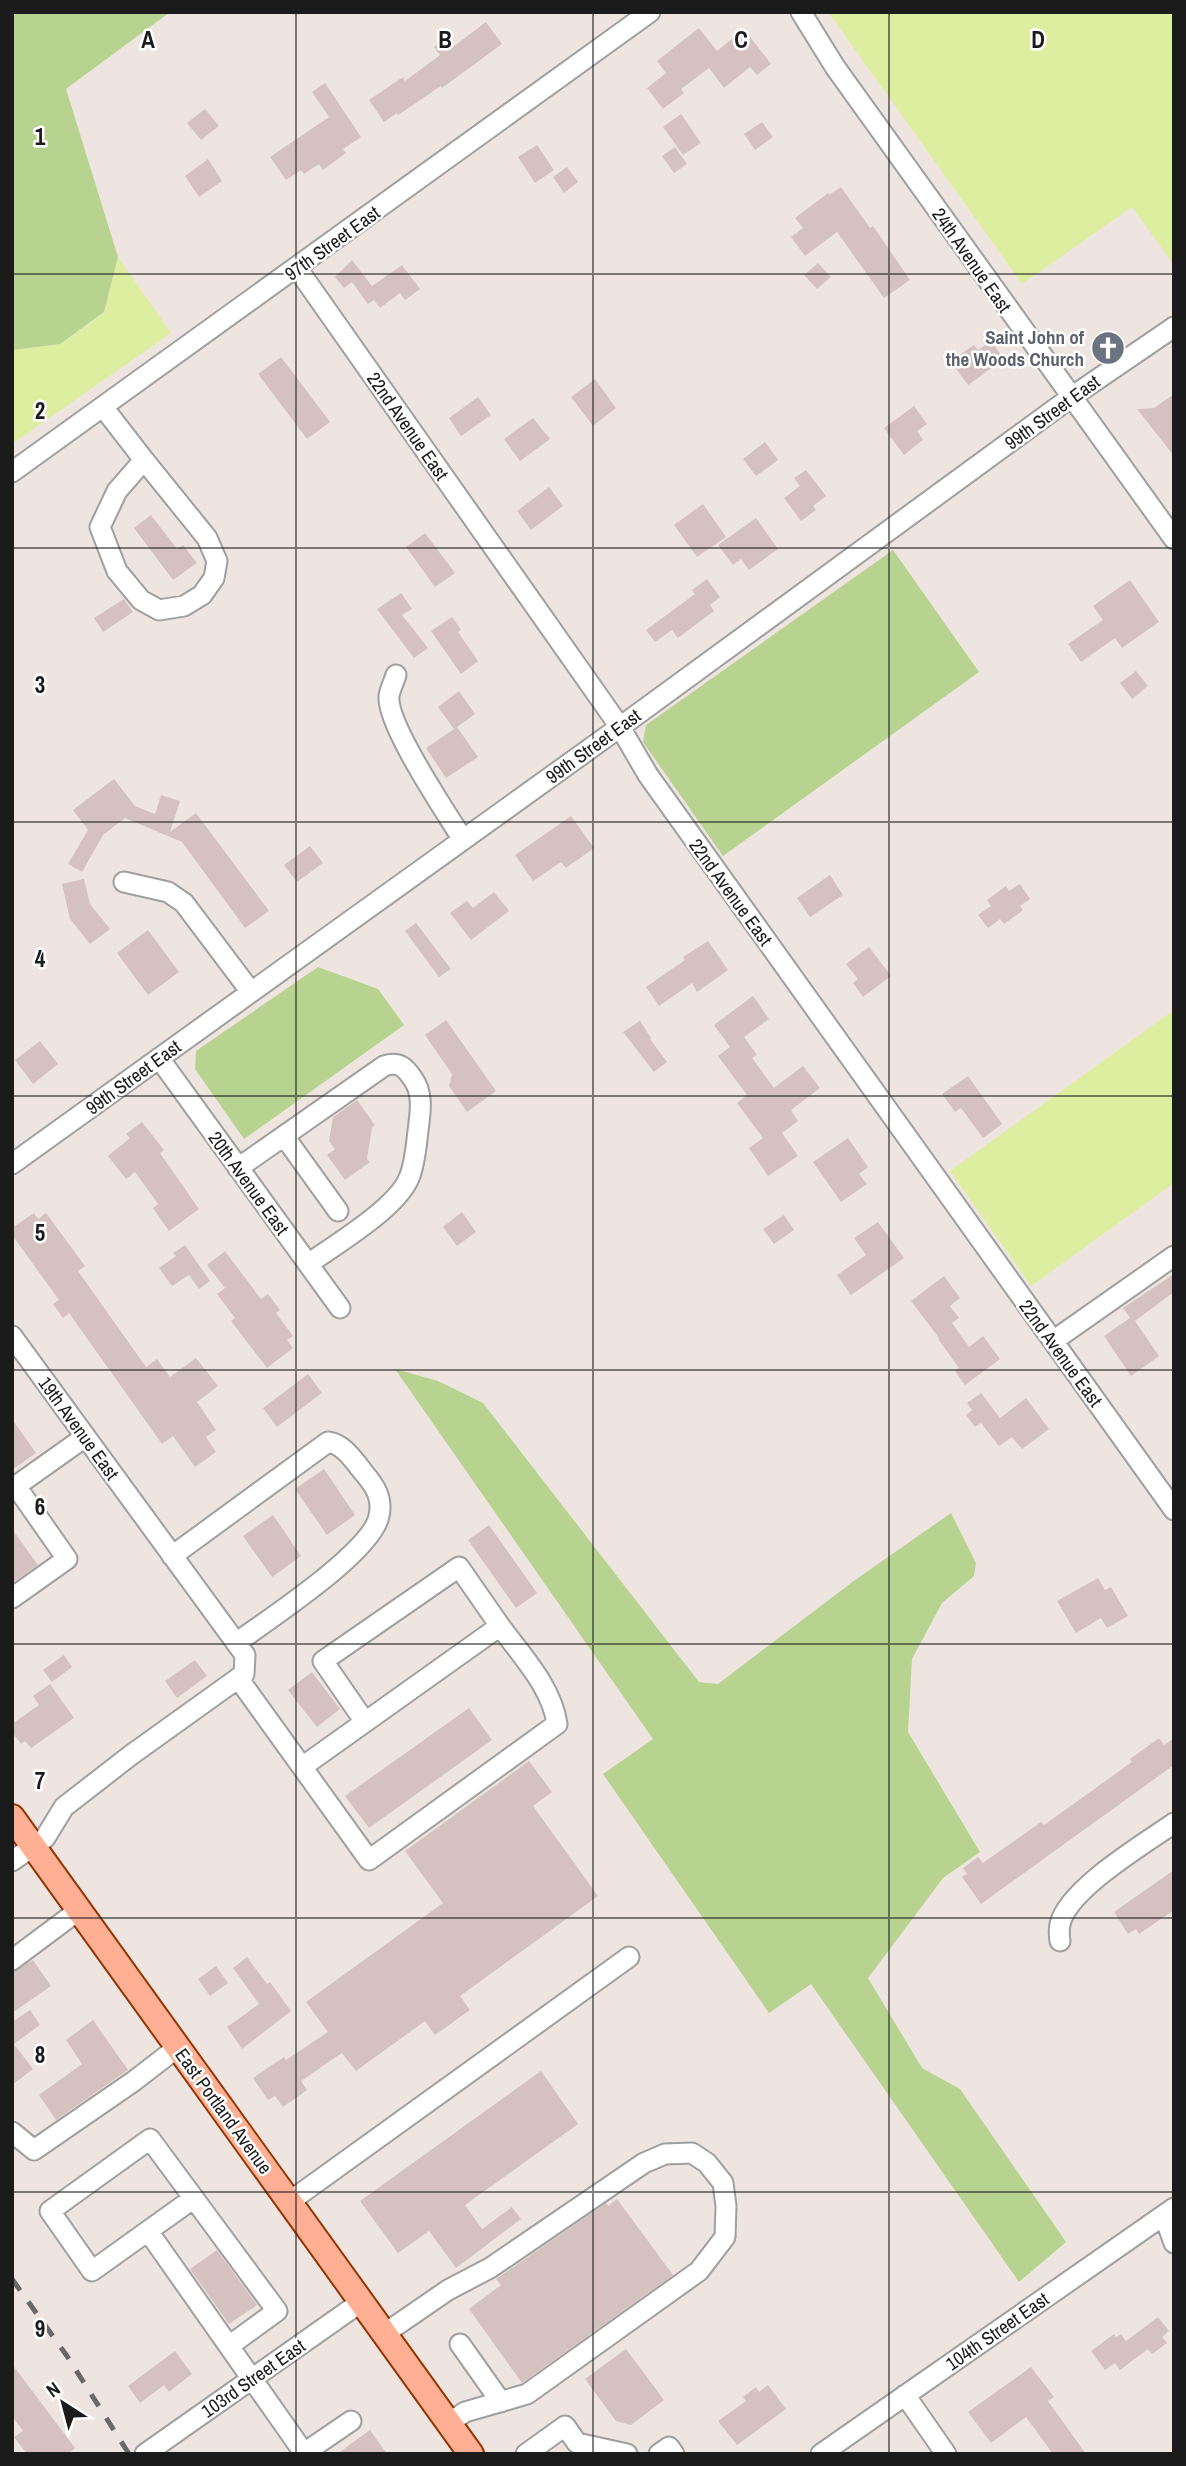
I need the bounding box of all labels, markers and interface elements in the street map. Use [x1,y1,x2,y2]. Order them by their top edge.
text: A [141,24,155,55]
text: B [438,24,452,55]
text: C [734,24,748,55]
text: D [1031,24,1045,55]
text: 1 [35,121,46,152]
street label: 97th Street East [279,199,385,286]
street label: 24th Avenue East [926,203,1018,318]
place label: Saint John of the Woods Church [946,324,1085,372]
church icon: Saint John of the Woods Church [1089,329,1127,367]
street label: 22nd Avenue East [361,367,455,486]
street label: 99th Street East [999,368,1105,455]
text: 2 [35,395,45,426]
text: 3 [35,669,45,700]
street label: 99th Street East [540,702,646,789]
street label: 22nd Avenue East [683,833,779,951]
text: 4 [35,943,46,974]
street label: 99th Street East [80,1033,186,1120]
street label: 20th Avenue East [203,1126,296,1240]
text: 5 [35,1217,45,1248]
street label: 22nd Avenue East [1013,1294,1109,1412]
street label: 19th Avenue East [33,1371,126,1485]
text: 6 [35,1491,45,1522]
text: 7 [35,1765,45,1796]
text: 8 [35,2039,45,2070]
street label: East Portland Avenue [170,2043,278,2179]
street label: 104th Street East [940,2285,1054,2376]
text: 9 [35,2313,45,2344]
street label: 103rd Street East [196,2332,311,2423]
north arrow [28,2368,98,2438]
text: N [41,2375,65,2403]

